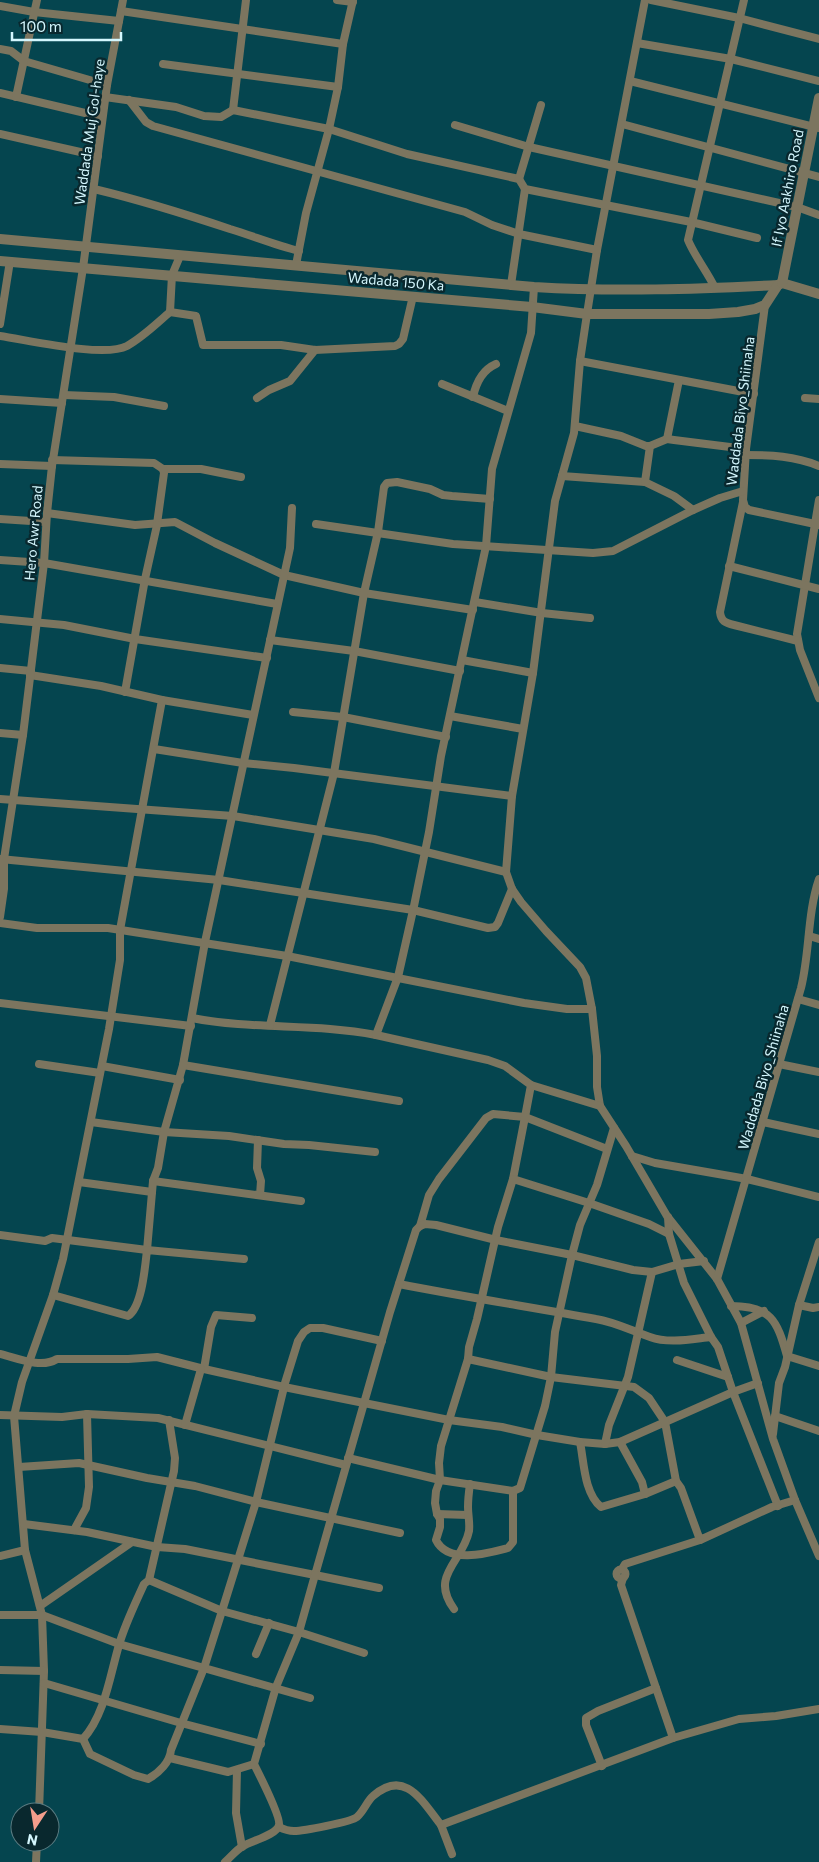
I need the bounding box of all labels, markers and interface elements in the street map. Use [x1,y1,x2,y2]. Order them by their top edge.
scale bar [12,10,121,42]
text: 100 m [20,17,62,35]
street label: Waddada Muj Gol-haye [70,58,108,206]
street label: If Iyo Aakhiro Road [767,128,807,248]
street label: Wadada 150 Ka [347,268,445,294]
street label: Waddada Biyo_Shiinaha [722,335,758,487]
street label: Hero Awr Road [20,485,46,581]
street label: Waddada Biyo_Shiinaha [734,1002,792,1152]
north arrow [10,1802,60,1852]
text: N [25,1831,39,1850]

